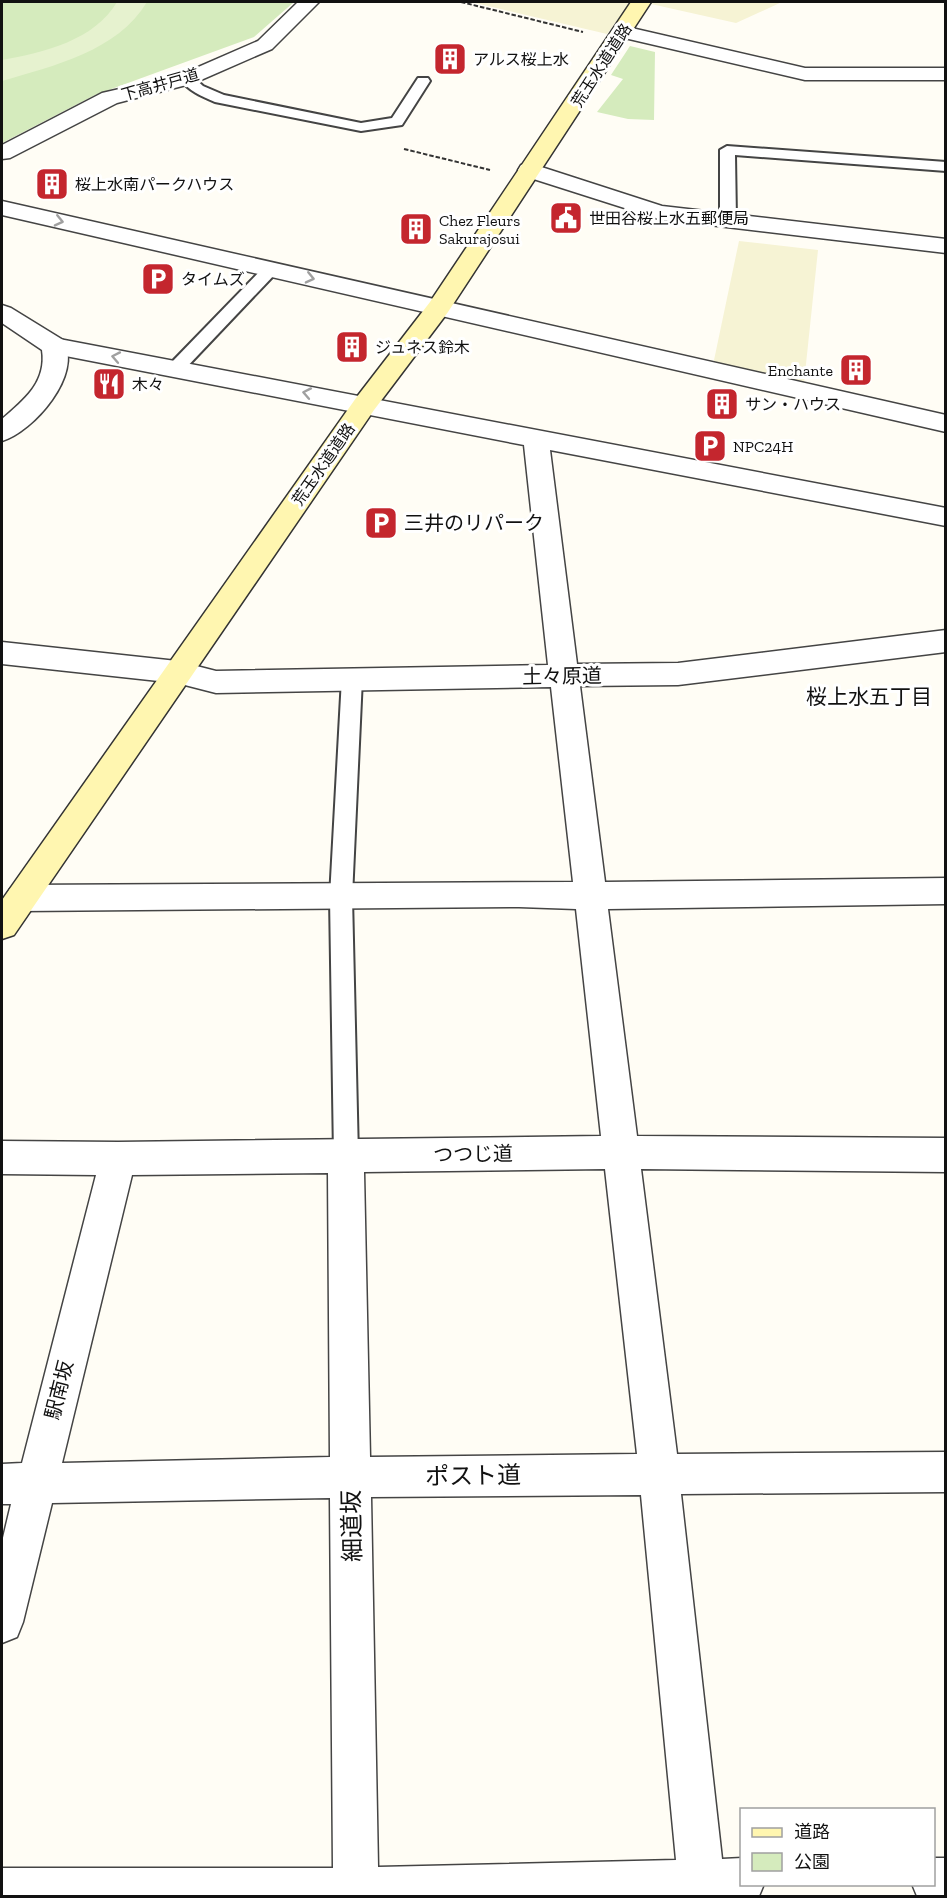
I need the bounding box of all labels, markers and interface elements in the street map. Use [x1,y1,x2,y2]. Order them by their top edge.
street label: 荒玉水道道路 [567,20,636,111]
building icon: アルス桜上水 [432,41,468,77]
place label: アルス桜上水 [473,50,569,69]
street label: 下高井戸道 [119,64,201,105]
building icon: 桜上水南パークハウス [34,166,70,202]
place label: 桜上水南パークハウス [75,175,234,194]
public building icon: 世田谷桜上水五郵便局 [548,200,584,236]
place label: 世田谷桜上水五郵便局 [589,209,749,228]
building icon: Chez Fleurs Sakurajosui [398,211,434,247]
place label: Chez Fleurs Sakurajosui [439,211,520,248]
one-way arrow [53,214,63,227]
parking icon: タイムズ [140,261,176,297]
place label: タイムズ [181,270,245,289]
one-way arrow [305,270,315,283]
building icon: ジュネス鈴木 [334,329,370,365]
place label: ジュネス鈴木 [375,338,470,357]
one-way arrow [111,351,121,364]
building icon: Enchante [838,352,874,388]
place label: Enchante [768,361,833,380]
restaurant icon: 木々 [91,366,127,402]
place label: 木々 [132,375,164,394]
building icon: サン・ハウス [704,386,740,422]
one-way arrow [303,387,313,400]
place label: サン・ハウス [745,395,841,414]
street label: 荒玉水道道路 [288,420,359,509]
parking icon: NPC24H [692,428,728,464]
place label: NPC24H [733,437,793,456]
parking icon: 三井のリパーク [363,505,399,541]
place label: 三井のリパーク [404,511,544,535]
street label: 土々原道 [522,663,602,689]
district label: 桜上水五丁目 [806,684,932,709]
street label: つつじ道 [433,1141,513,1167]
street label: 駅南坂 [40,1358,78,1422]
street label: ポスト道 [425,1460,521,1491]
street label: 細道坂 [336,1490,367,1562]
legend [740,1808,935,1886]
text: 道路 [794,1821,830,1843]
text: 公園 [794,1851,830,1873]

